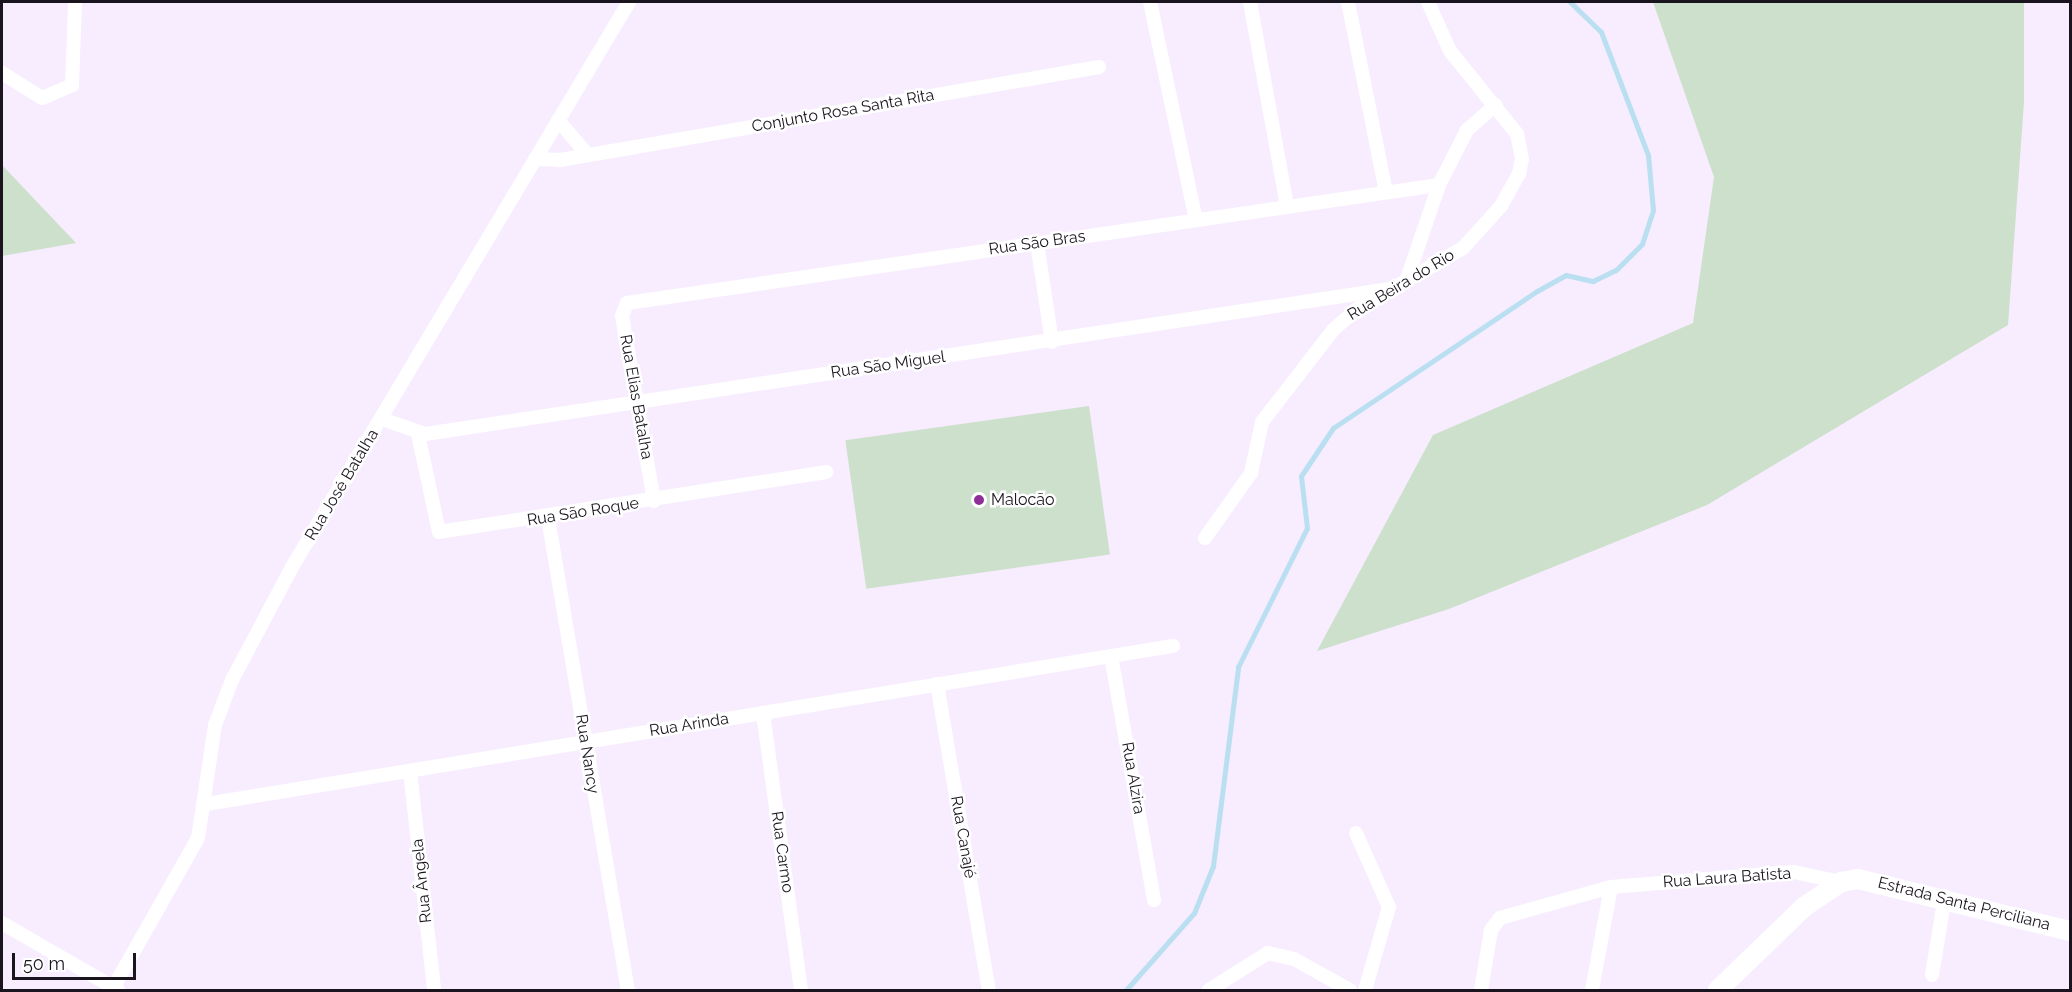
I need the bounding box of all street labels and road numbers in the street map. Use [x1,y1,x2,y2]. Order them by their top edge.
street label: Conjunto Rosa Santa Rita [750,85,936,137]
street label: Rua São Bras [987,227,1087,259]
street label: Rua Beira do Rio [1344,245,1458,325]
street label: Rua Elias Batalha [616,333,656,461]
street label: Rua São Miguel [830,347,946,383]
street label: Rua José Batalha [301,426,383,544]
street label: Rua São Roque [526,494,640,530]
street label: Rua Arinda [648,709,730,741]
street label: Rua Nancy [571,713,603,795]
street label: Rua Alzira [1117,740,1149,816]
street label: Rua Canajé [946,794,980,880]
street label: Rua Carmo [767,810,797,894]
street label: Rua Ângela [408,838,436,924]
street label: Rua Laura Batista [1662,864,1792,892]
street label: Estrada Santa Perciliana [1876,873,2052,935]

